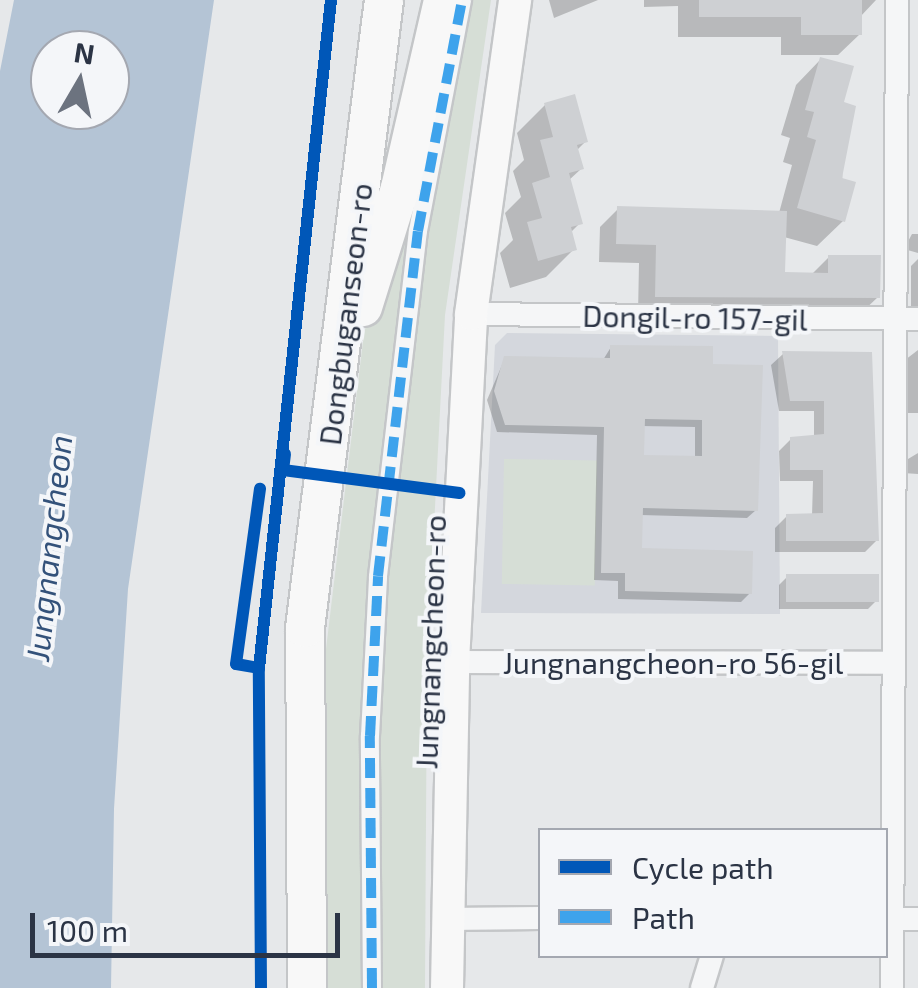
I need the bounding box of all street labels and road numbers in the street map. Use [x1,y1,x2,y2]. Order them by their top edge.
street label: Dongbuganseon-ro [311,181,379,447]
street label: Dongil-ro 157-gil [582,297,808,337]
street label: Jungnangcheon-ro [408,514,452,770]
street label: Jungnangcheon-ro 56-gil [503,644,843,680]

